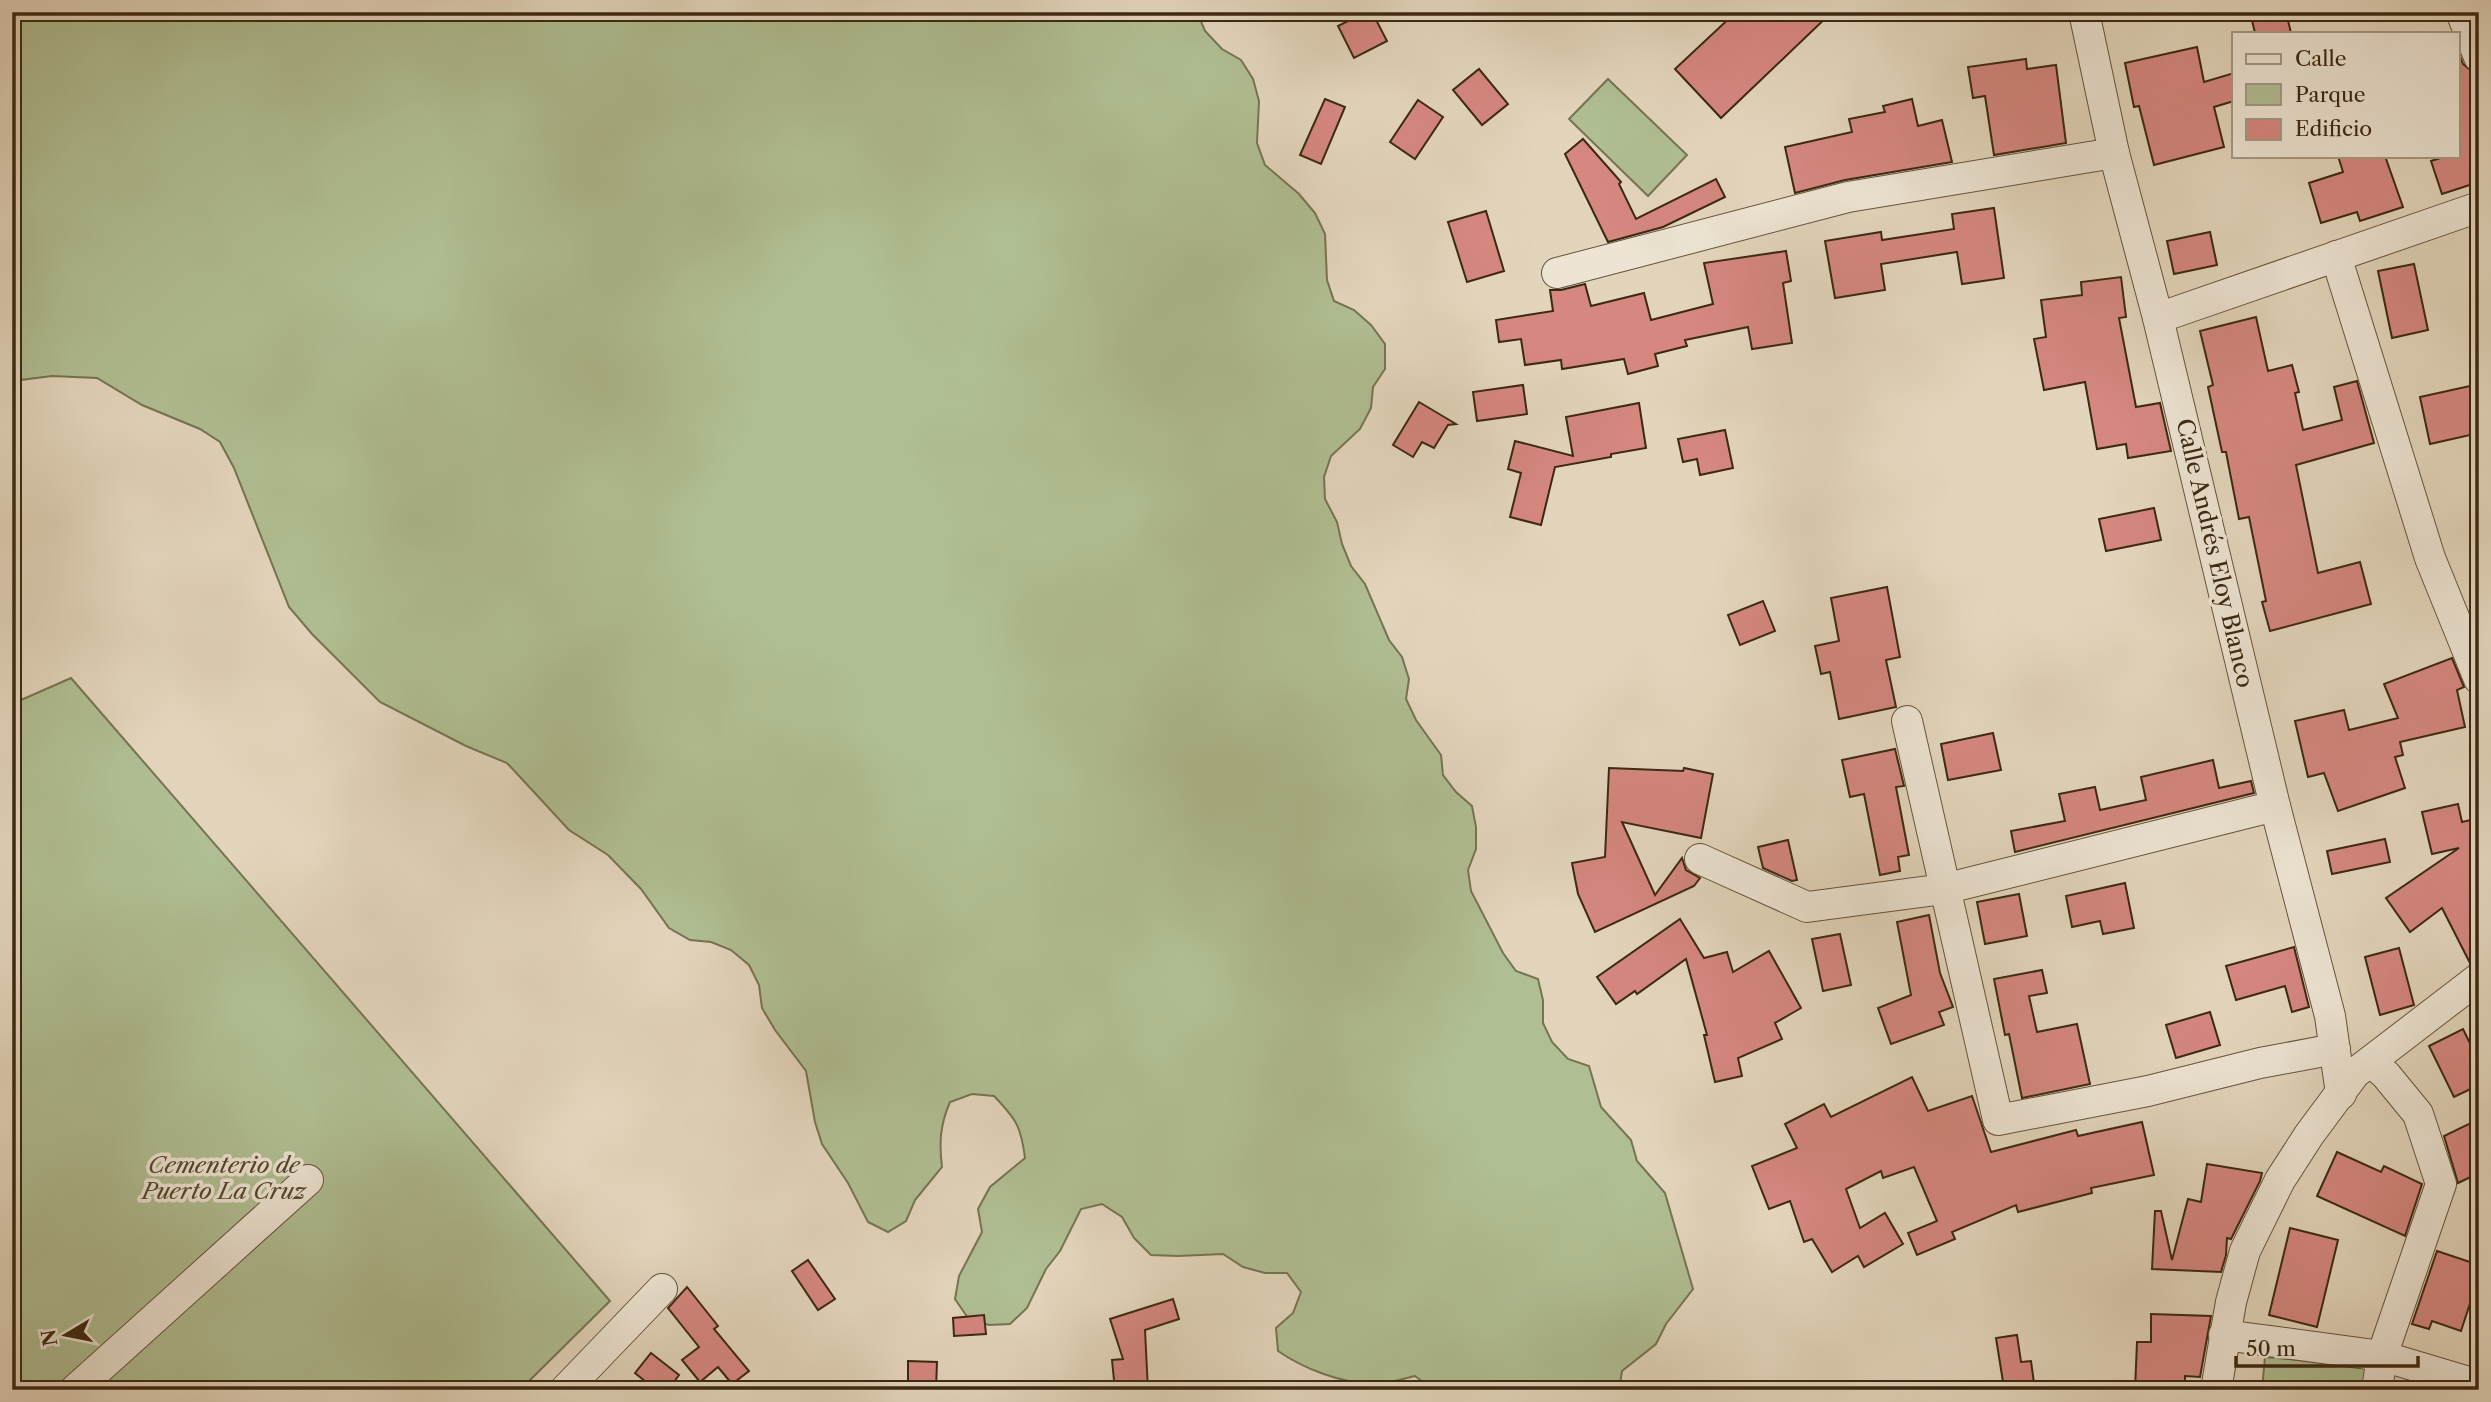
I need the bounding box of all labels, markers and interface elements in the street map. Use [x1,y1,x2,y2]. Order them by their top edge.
legend [2232,32,2460,158]
text: Calle [2295,46,2347,71]
text: Parque [2295,82,2366,107]
text: Edificio [2295,116,2372,141]
street label: Calle Andrés Eloy Blanco [2170,416,2260,690]
park label: Cementerio de Puerto La Cruz [140,1151,308,1205]
north arrow [32,1300,102,1370]
scale bar [2236,1325,2418,1369]
text: N [37,1328,63,1348]
text: 50 m [2246,1336,2296,1361]

